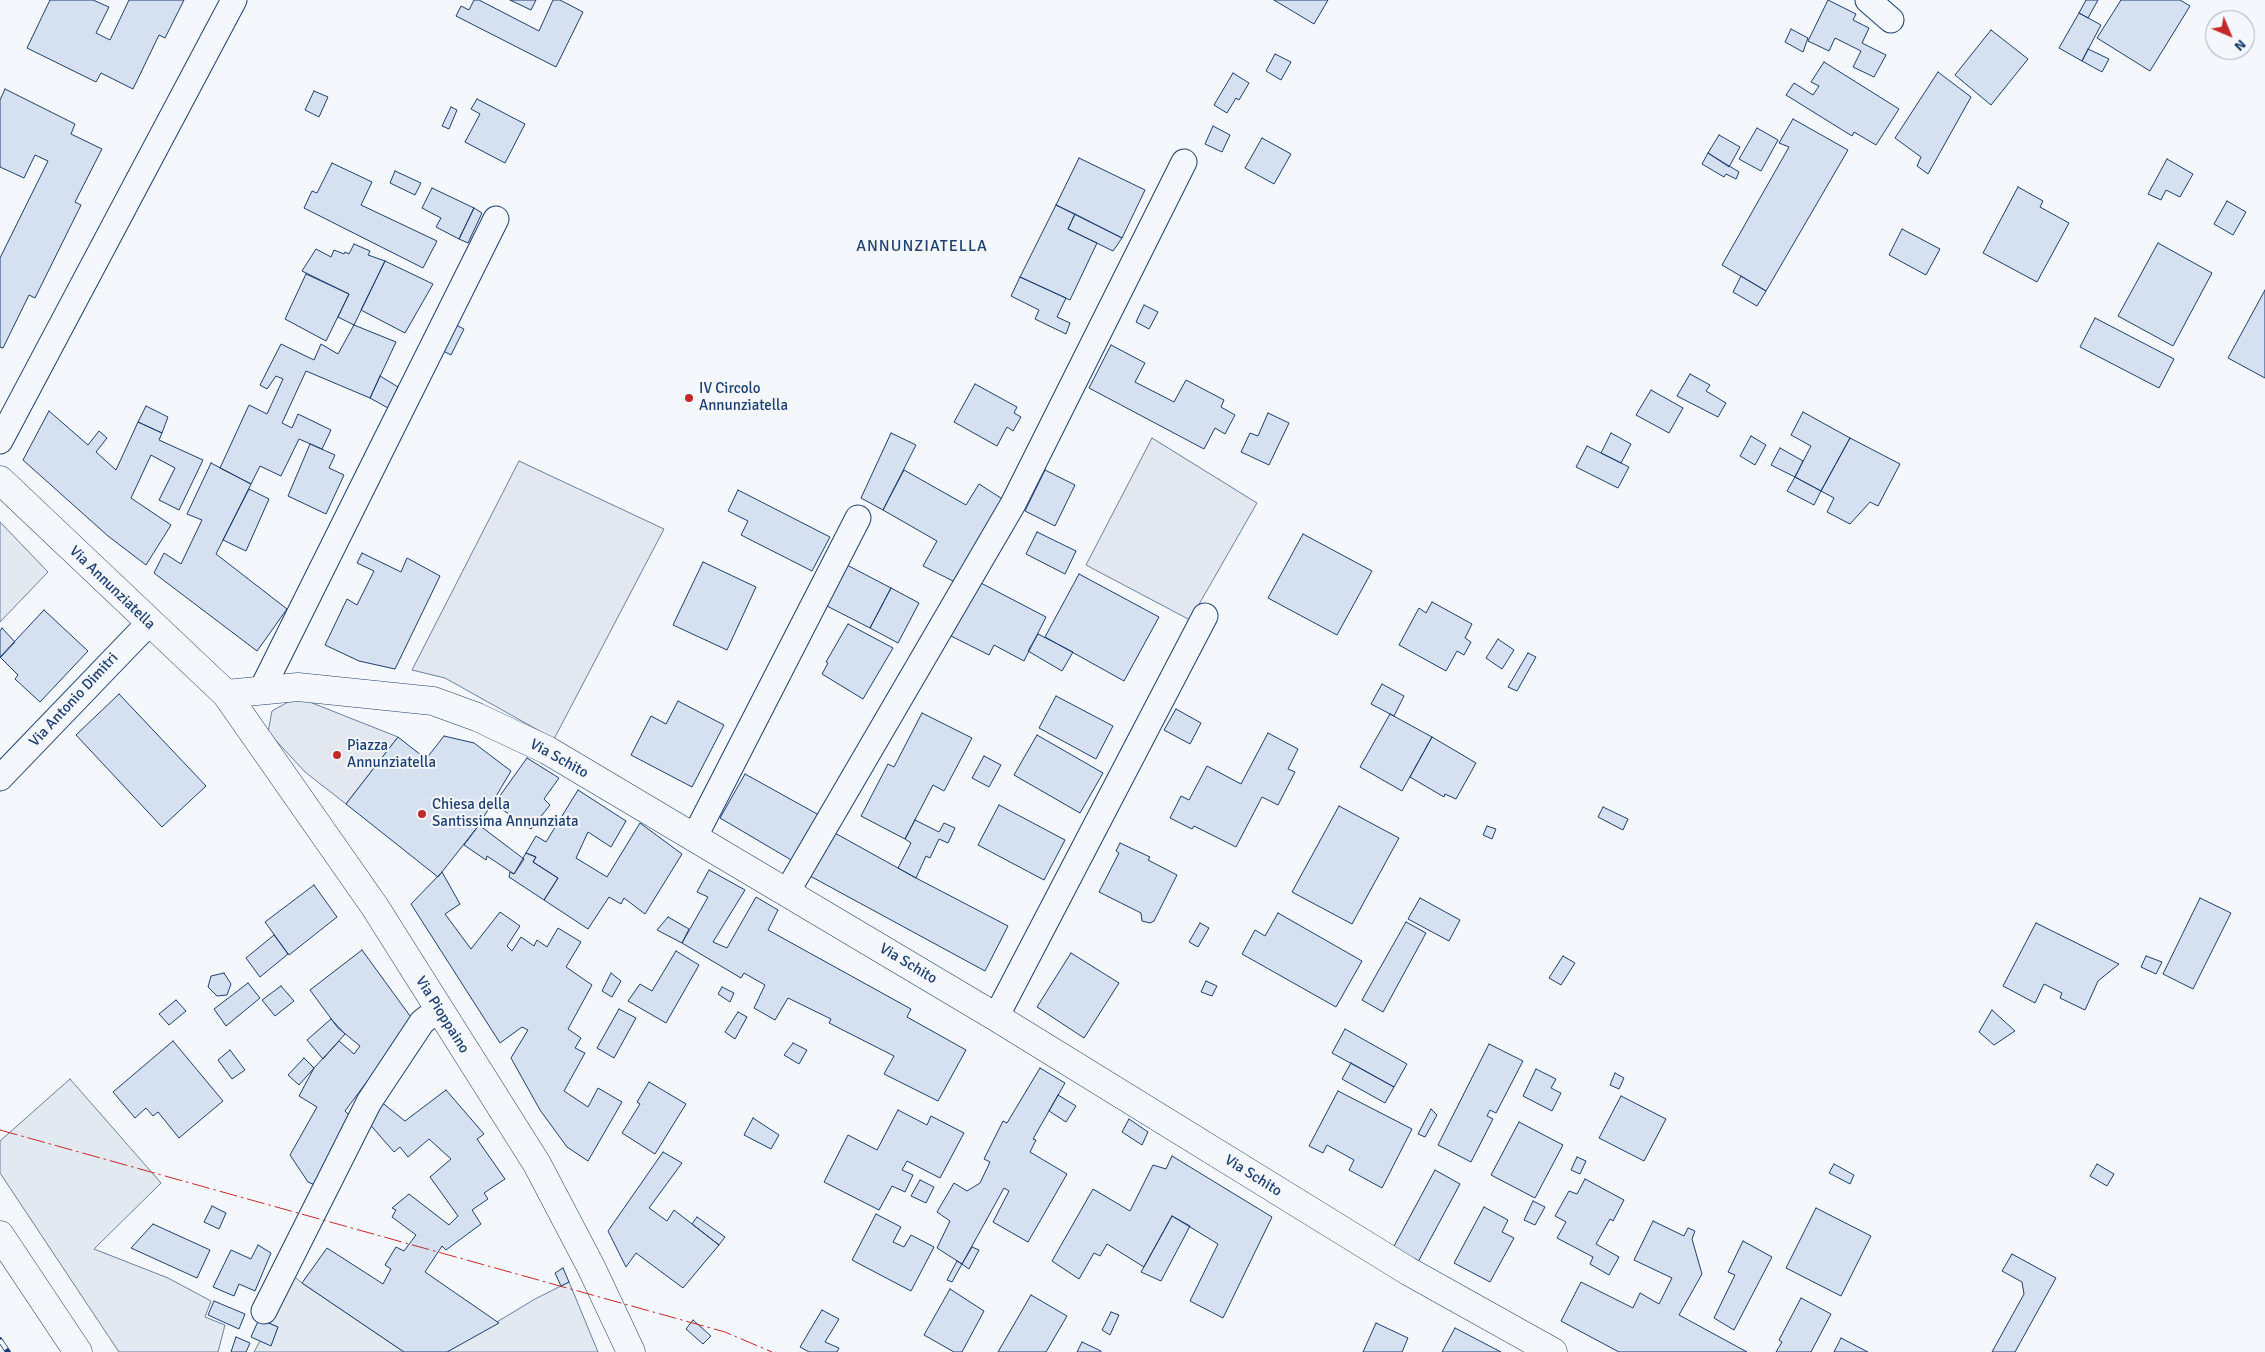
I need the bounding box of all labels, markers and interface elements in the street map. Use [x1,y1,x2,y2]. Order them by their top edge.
north arrow [2205,10,2255,60]
text: N [2231,36,2250,55]
district label: ANNUNZIATELLA [855,237,989,257]
place label: IV Circolo Annunziatella [699,380,788,415]
marker: IV Circolo Annunziatella [683,392,695,404]
street label: Via Annunziatella [65,542,159,634]
street label: Via Antonio Dimitri [26,649,122,751]
street label: Via Schito [527,736,591,782]
place label: Piazza Annunziatella [347,737,436,772]
marker: Piazza Annunziatella [331,749,343,761]
place label: Chiesa della Santissima Annunziata [432,796,579,831]
marker: Chiesa della Santissima Annunziata [416,808,428,820]
street label: Via Schito [876,940,940,988]
street label: Via Pioppaino [411,973,473,1057]
street label: Via Schito [1221,1151,1285,1201]

